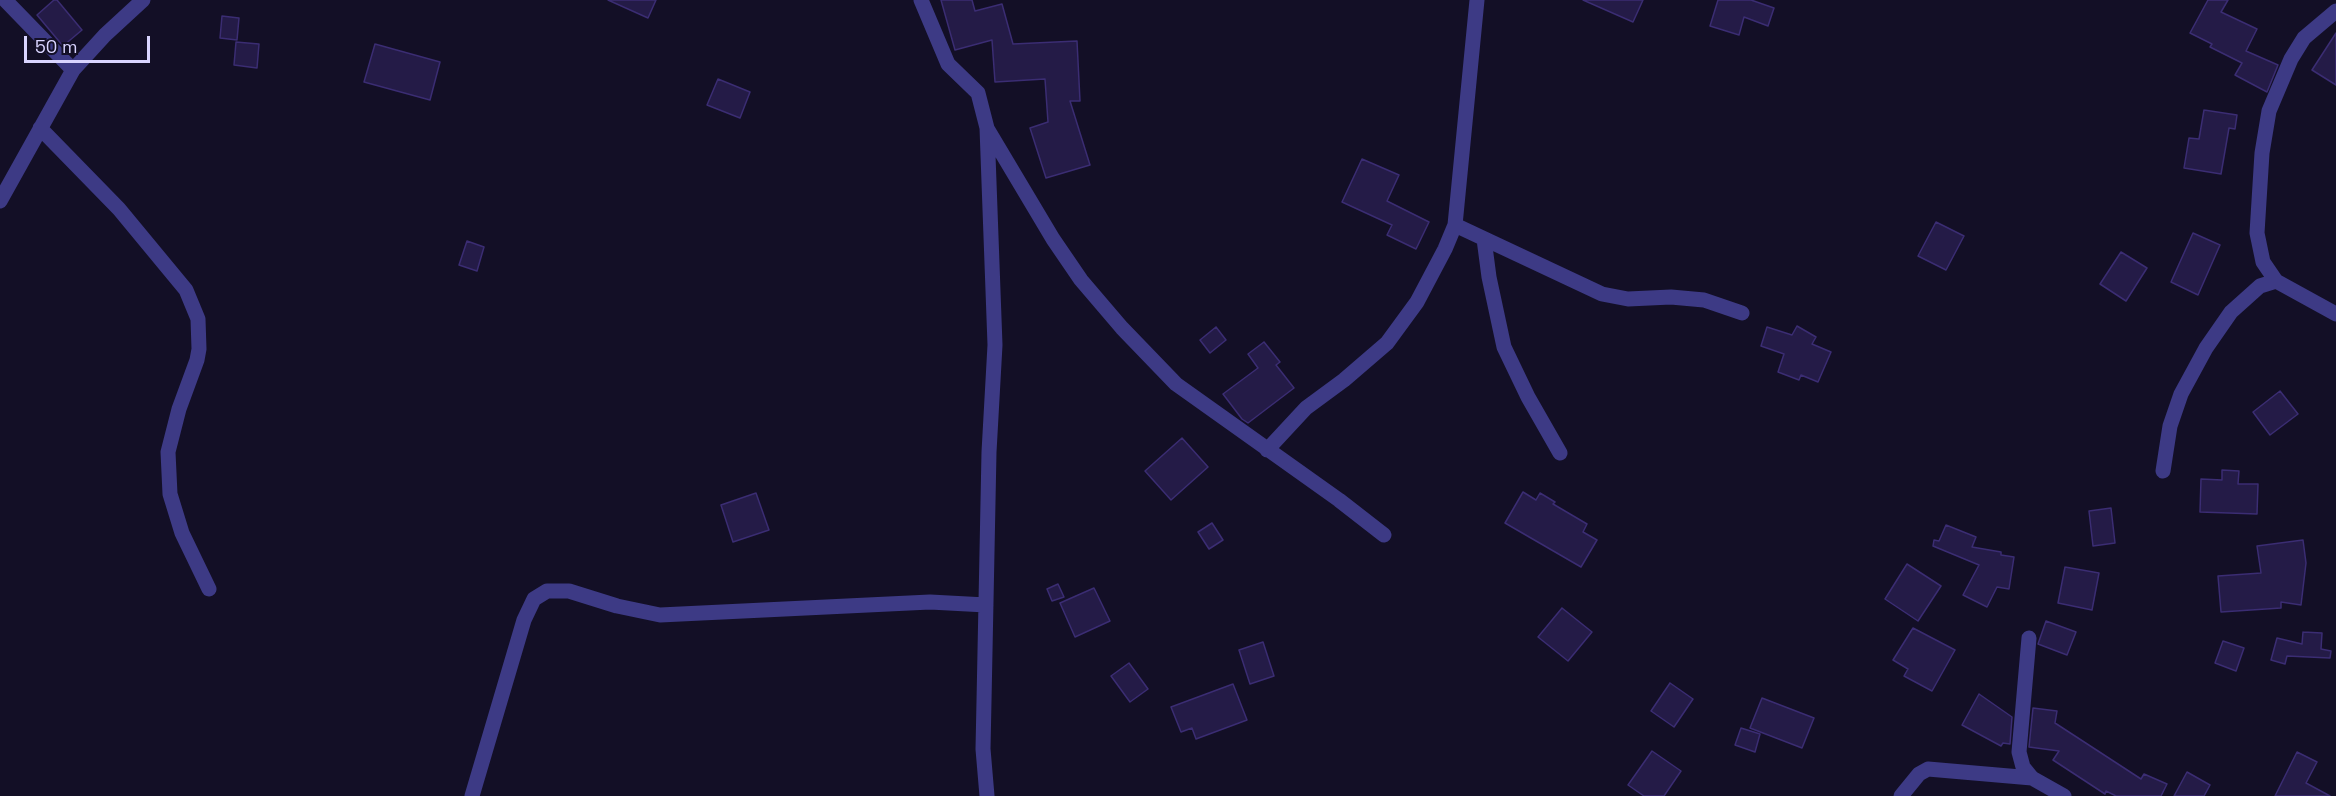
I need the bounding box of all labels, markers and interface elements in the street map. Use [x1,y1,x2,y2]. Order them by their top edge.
scale bar [27,24,153,62]
text: 50 m [35,35,77,58]

